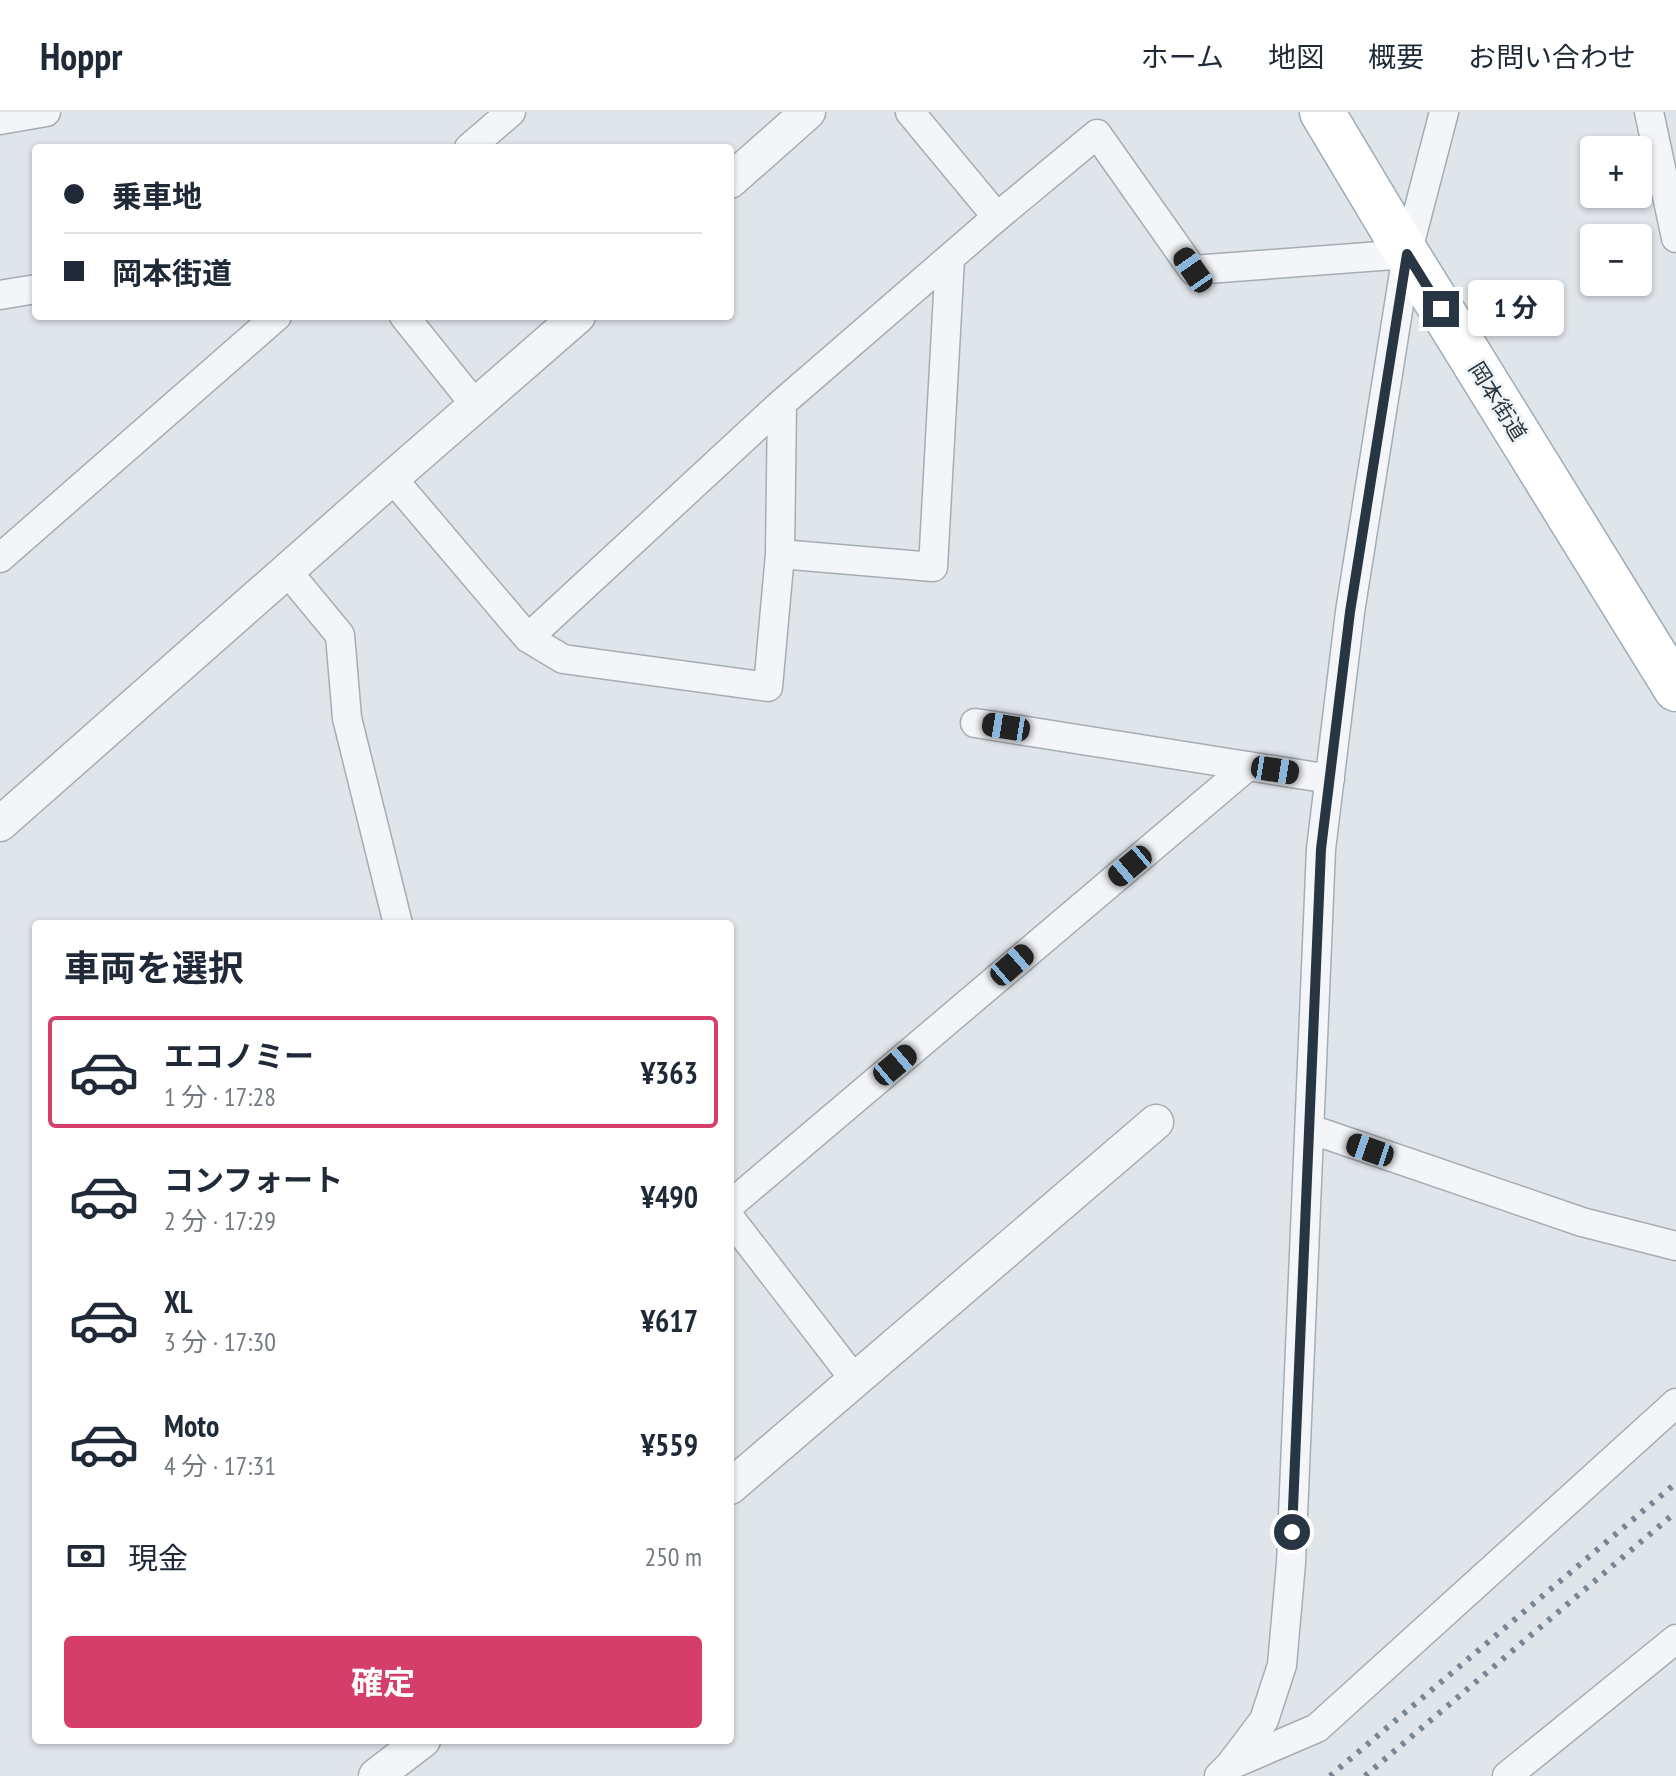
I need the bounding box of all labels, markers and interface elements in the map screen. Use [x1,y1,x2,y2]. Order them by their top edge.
text: Hoppr [40,31,122,80]
text: ホーム [1141,38,1224,75]
text: 地図 [1268,38,1324,75]
text: 概要 [1368,38,1424,75]
text: お問い合わせ [1468,38,1636,75]
map controls [1580,136,1652,296]
button: + [1580,136,1652,208]
text: 乗車地 [112,176,202,215]
button: − [1580,224,1652,296]
car [1169,243,1217,297]
text: 岡本街道 [112,253,232,292]
callout: 1 分 [1469,281,1565,337]
route end [1423,291,1459,327]
text: 1 分 [1494,291,1538,324]
street label: 岡本街道 [1463,356,1533,446]
car [980,711,1032,743]
car [1249,754,1301,786]
car [1104,841,1156,891]
car [986,940,1038,990]
text: 車両を選択 [64,944,244,991]
icon: car [68,1036,140,1108]
text: エコノミー [164,1036,314,1075]
car [869,1040,921,1090]
text: ¥363 [641,1053,698,1092]
text: 1 分 · 17:28 [164,1080,276,1113]
car [1343,1131,1397,1169]
icon: car [68,1160,140,1232]
text: コンフォート [164,1160,343,1199]
text: ¥490 [641,1177,698,1216]
text: 2 分 · 17:29 [164,1204,276,1237]
text: XL [164,1282,193,1321]
icon: car [68,1284,140,1356]
text: ¥617 [641,1301,698,1340]
text: 3 分 · 17:30 [164,1325,276,1358]
text: Moto [164,1406,219,1445]
icon: car [68,1408,140,1480]
text: ¥559 [641,1425,698,1464]
text: 4 分 · 17:31 [164,1449,276,1482]
route start [1274,1514,1310,1550]
icon: cash [64,1534,108,1578]
text: 現金 [128,1538,188,1577]
text: 250 m [644,1540,702,1573]
button: 確定 [64,1636,702,1728]

